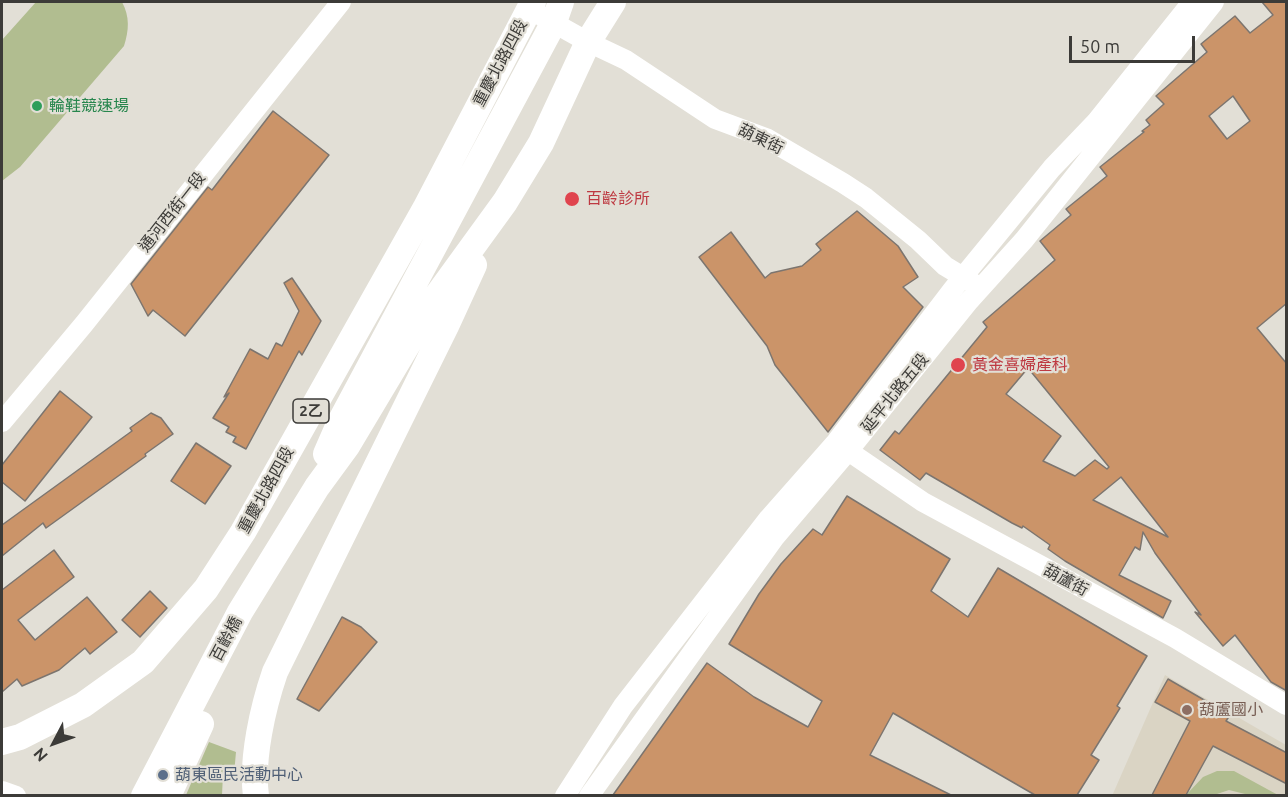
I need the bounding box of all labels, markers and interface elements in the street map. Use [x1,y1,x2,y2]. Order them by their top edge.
street label: 重慶北路四段 [469,16,531,110]
scale bar [1072,24,1198,62]
text: 50 m [1080,36,1120,56]
place label: 輪鞋競速場 [49,96,129,116]
marker: 輪鞋競速場 [30,99,44,113]
street label: 葫東街 [735,120,787,158]
street label: 通河西街一段 [135,168,209,256]
place label: 百齡診所 [586,189,650,209]
marker: 百齡診所 [563,190,581,208]
street label: 延平北路五段 [857,350,933,436]
place label: 黃金喜婦產科 [972,355,1068,375]
marker: 黃金喜婦產科 [949,356,967,374]
road number: 2乙 [293,399,329,423]
street label: 重慶北路四段 [234,443,298,537]
street label: 葫蘆街 [1040,560,1092,600]
street label: 百齡橋 [206,613,246,665]
place label: 葫蘆國小 [1199,700,1263,720]
marker: 葫蘆國小 [1180,703,1194,717]
north arrow [24,713,84,773]
text: N [30,744,51,765]
place label: 葫東區民活動中心 [175,765,303,785]
marker: 葫東區民活動中心 [156,768,170,782]

